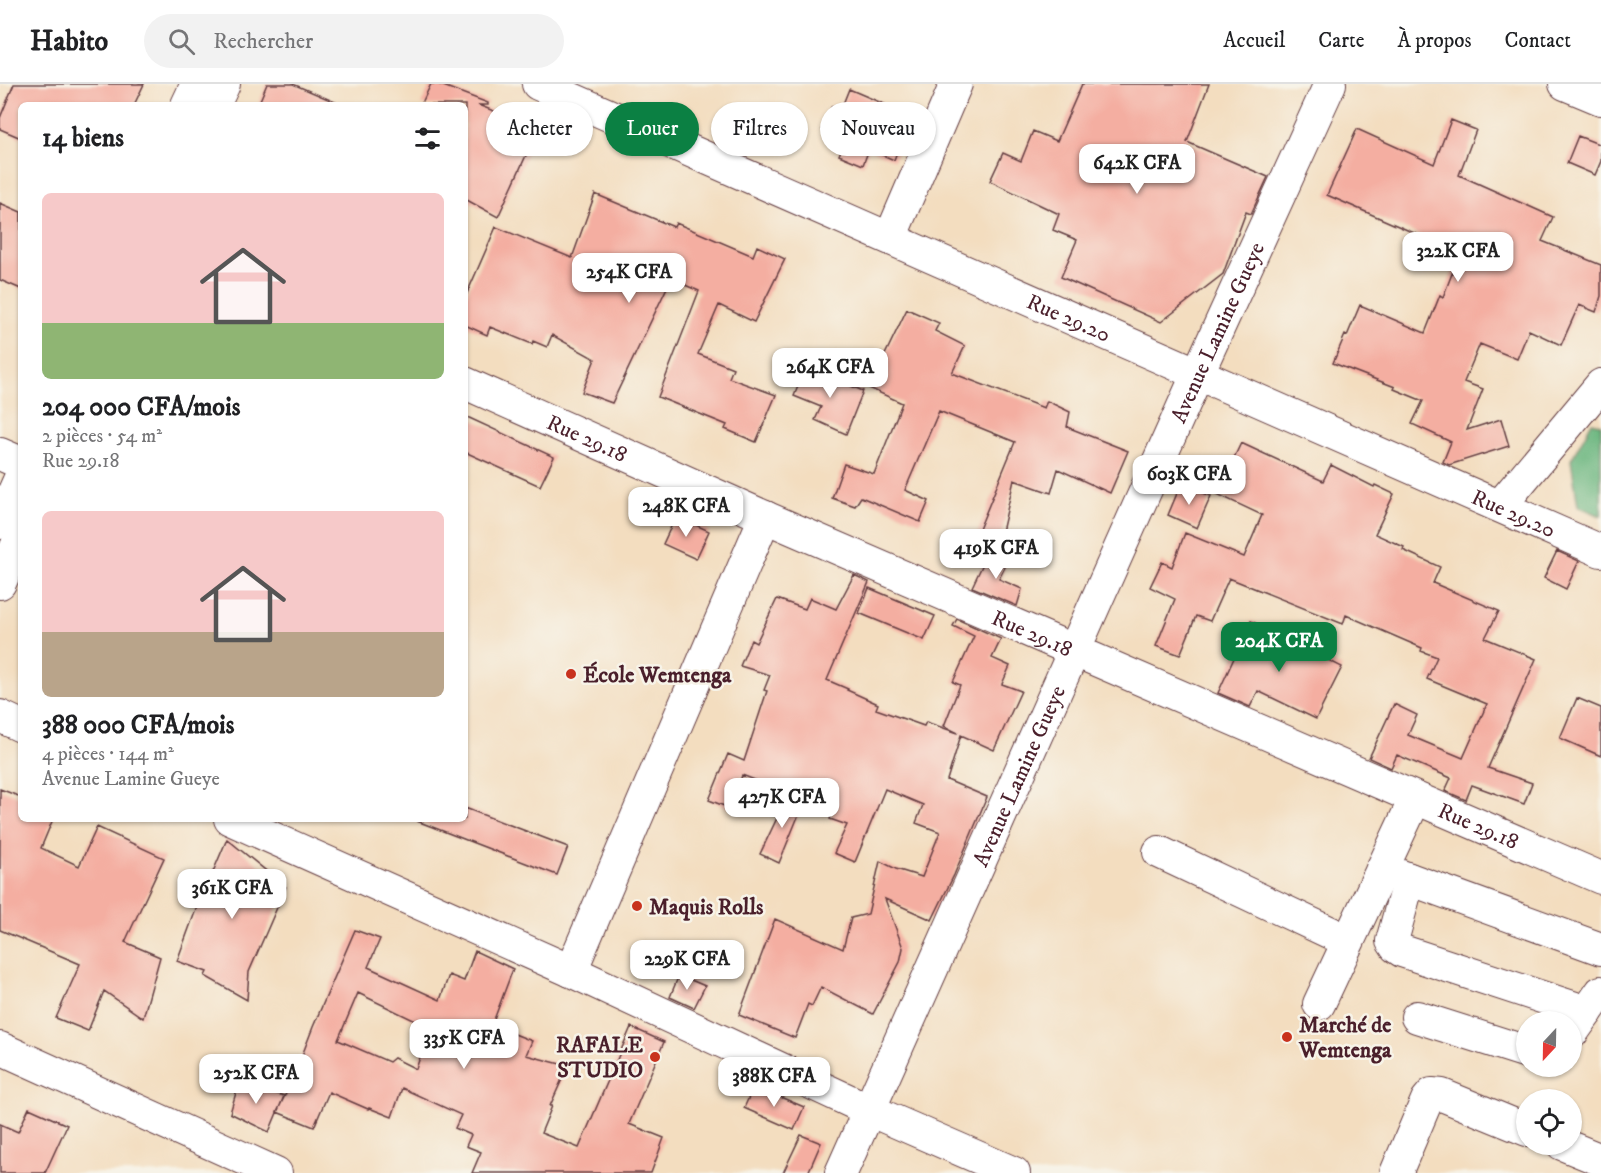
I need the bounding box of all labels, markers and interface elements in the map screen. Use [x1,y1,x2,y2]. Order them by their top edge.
search box [144,14,564,68]
text: Habito [30,24,108,59]
icon: search [165,25,198,58]
text: Rechercher [213,28,313,55]
text: Accueil [1223,28,1285,54]
text: Carte [1318,28,1364,54]
text: À propos [1397,28,1472,54]
text: Contact [1505,28,1571,54]
chip: Acheter [486,102,593,156]
chip: Louer [605,102,699,156]
chip: Filtres [711,102,808,156]
chip: Nouveau [820,102,936,156]
text: 14 biens [42,122,124,155]
icon: filters [411,122,444,155]
pin: 642K CFA [1075,144,1199,195]
text: 642K CFA [1093,151,1181,176]
icon: home [189,232,297,340]
pin: 322K CFA [1396,232,1520,283]
street label: Avenue Lamine Gueye [1166,238,1271,427]
text: 322K CFA [1416,239,1500,264]
pin: 254K CFA [567,253,691,304]
text: 254K CFA [586,260,672,285]
street label: Rue 29.20 [1022,288,1114,349]
pin: 264K CFA [768,348,892,399]
text: 264K CFA [786,355,874,380]
text: 204 000 CFA/mois [42,391,240,424]
street label: Rue 29.18 [542,409,631,469]
text: 2 pièces · 54 m² [42,424,162,449]
text: Rue 29.18 [42,449,119,474]
pin: 603K CFA [1127,455,1251,506]
text: 603K CFA [1147,462,1231,487]
street label: Rue 29.20 [1467,484,1559,544]
pin: 248K CFA [624,487,748,538]
text: 248K CFA [642,494,730,519]
pin: 419K CFA [934,529,1058,580]
text: 419K CFA [954,536,1038,561]
icon: home [189,550,297,658]
street label: Rue 29.18 [987,605,1076,663]
pin: 204K CFA [1217,622,1341,673]
text: 204K CFA [1235,629,1323,654]
place label: École Wemtenga [583,661,732,689]
marker: École Wemtenga [564,667,578,681]
street label: Avenue Lamine Gueye [967,682,1072,871]
text: 388 000 CFA/mois [42,709,234,742]
text: 4 pièces · 144 m² [42,742,174,767]
text: Avenue Lamine Gueye [42,767,220,792]
pin: 427K CFA [720,778,844,829]
text: 427K CFA [738,785,826,810]
street label: Rue 29.18 [1434,797,1523,856]
pin: 361K CFA [170,869,294,920]
text: 361K CFA [191,876,273,901]
place label: Maquis Rolls [649,894,764,921]
marker: Maquis Rolls [630,899,644,913]
pin: 229K CFA [625,940,749,991]
text: 229K CFA [644,947,730,972]
north arrow [1516,1011,1582,1077]
map controls [1516,1011,1582,1155]
place label: Marché de Wemtenga [1298,1012,1392,1064]
pin: 335K CFA [402,1019,526,1070]
text: 335K CFA [424,1026,504,1051]
marker: Marché de Wemtenga [1280,1030,1294,1044]
place label: RAFALE STUDIO [556,1032,643,1084]
marker: RAFALE STUDIO [648,1050,662,1064]
pin: 252K CFA [194,1054,318,1105]
pin: 388K CFA [712,1057,836,1108]
text: 252K CFA [213,1061,299,1086]
text: 388K CFA [732,1064,816,1089]
button: locate [1516,1089,1582,1155]

